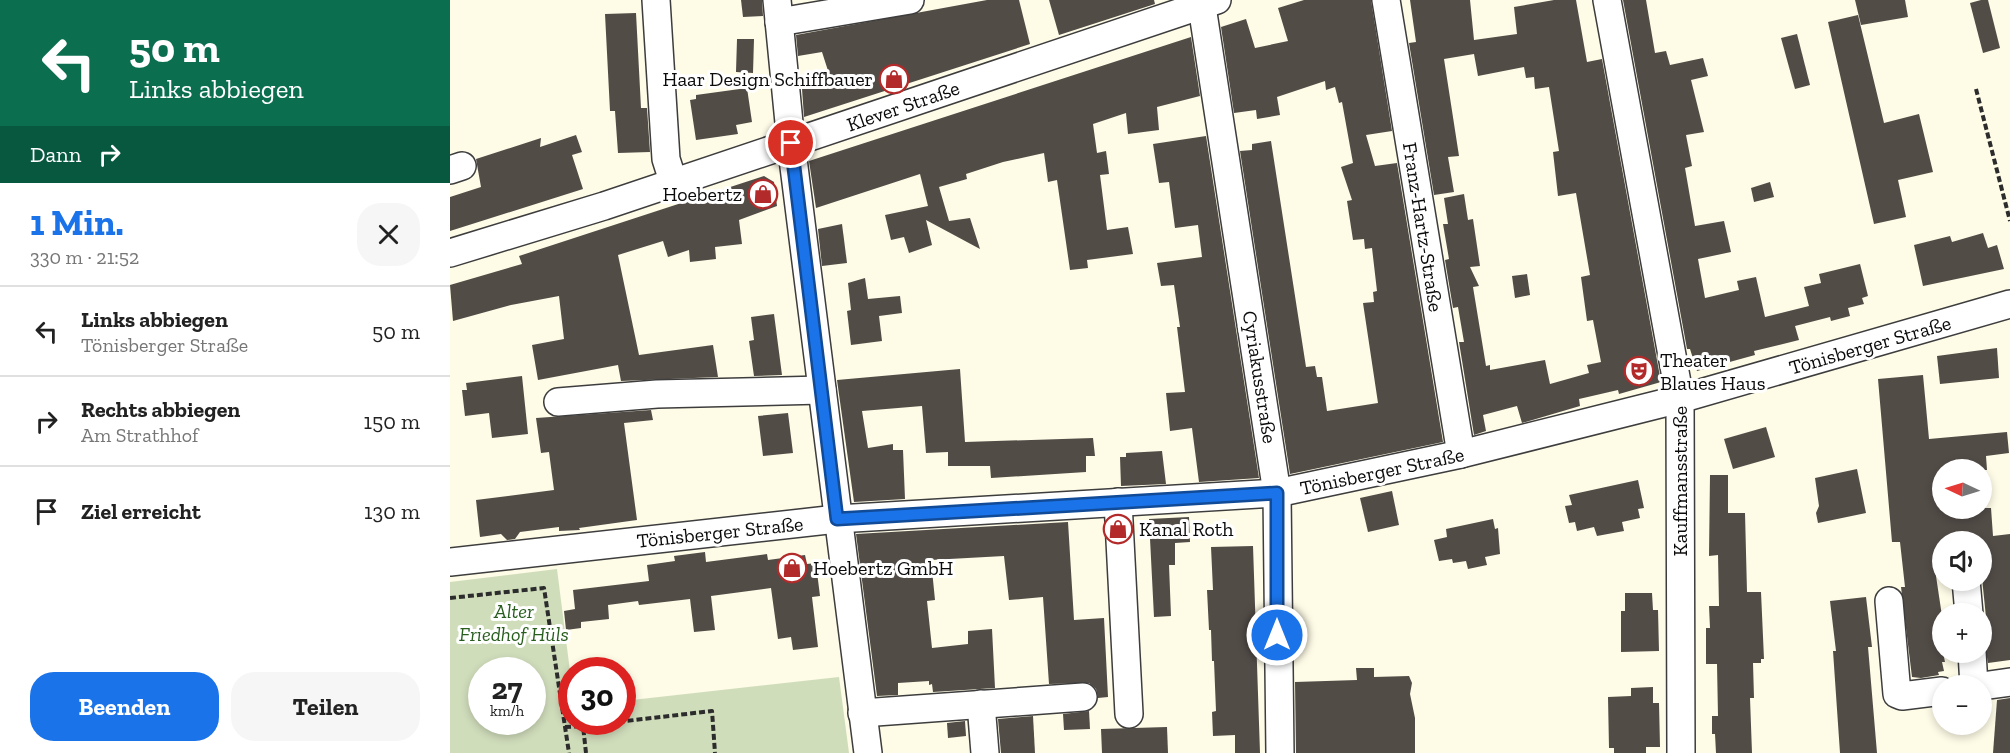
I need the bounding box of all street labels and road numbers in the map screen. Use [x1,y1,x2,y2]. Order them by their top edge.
street label: Klever Straße [843,76,963,136]
street label: Franz-Hartz-Straße [1398,141,1448,313]
street label: Cyriakusstraße [1238,309,1282,445]
street label: Tönisberger Straße [1786,310,1954,380]
street label: Kauffmansstraße [1668,406,1692,556]
street label: Tönisberger Straße [1298,442,1466,500]
street label: Tönisberger Straße [636,511,804,553]

